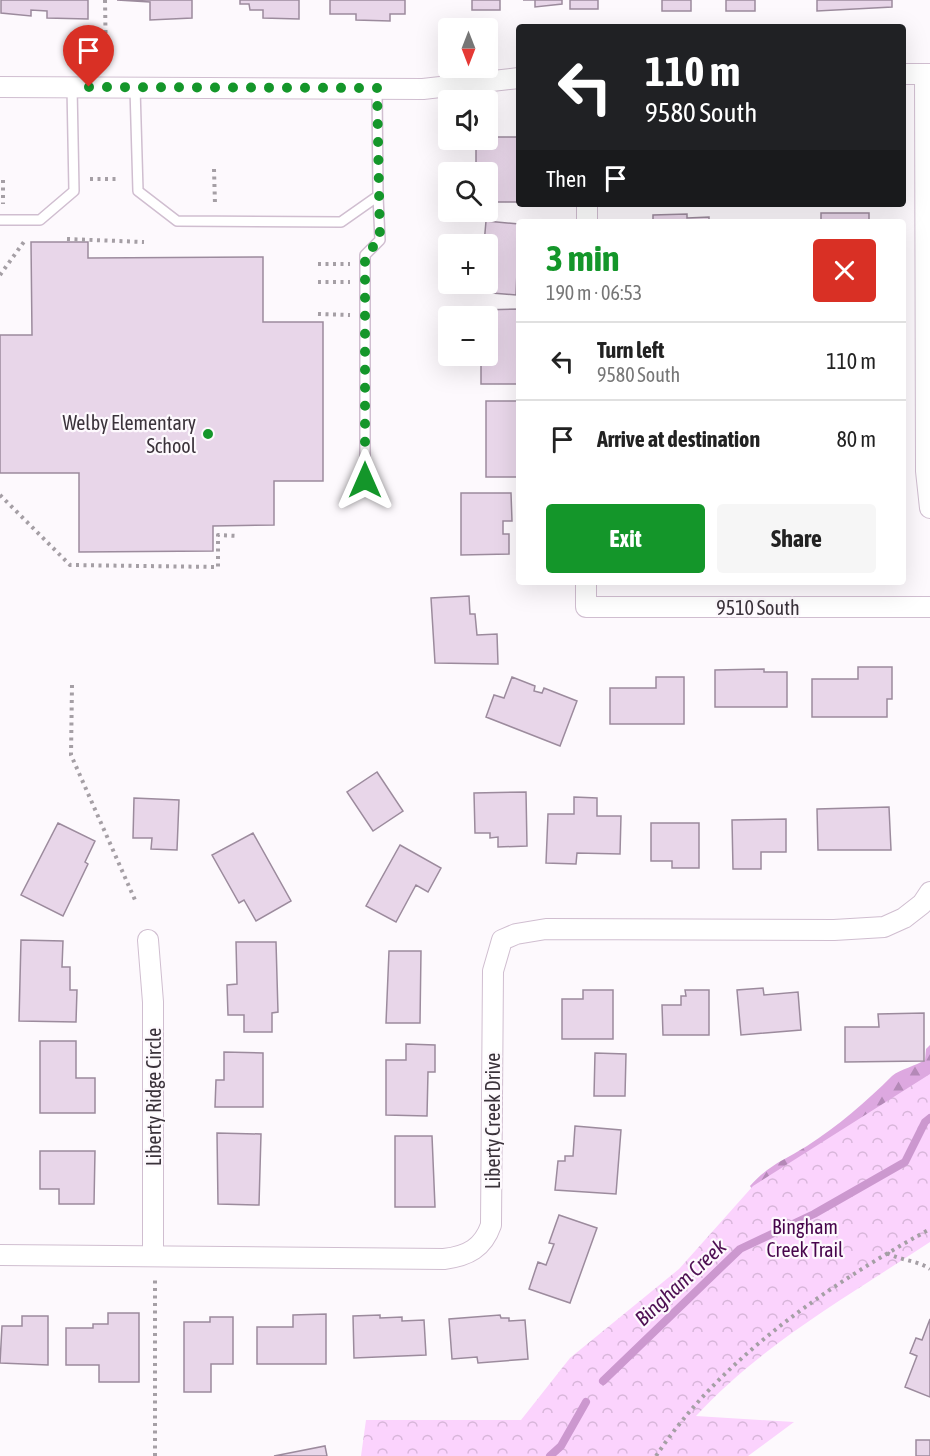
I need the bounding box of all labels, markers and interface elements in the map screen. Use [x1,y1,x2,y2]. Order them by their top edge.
north arrow [438,18,498,78]
map controls [438,18,498,366]
pin [63,25,114,87]
icon: arrive [72,34,105,67]
text: 110 m [645,47,740,95]
icon: left [546,48,624,126]
button: sound [438,90,498,150]
text: 9580 South [645,97,757,128]
button: search [438,162,498,222]
icon: arrive [599,162,632,195]
text: Then [546,166,587,192]
button: + [438,234,498,294]
text: 3 min [546,237,620,279]
button: close [813,239,876,302]
text: 190 m · 06:53 [546,281,642,304]
button: − [438,306,498,366]
text: Turn left [597,337,664,363]
icon: left [546,345,579,378]
text: 110 m [826,348,876,374]
text: 9580 South [597,363,680,386]
place label: Welby Elementary School [62,411,197,457]
icon: arrive [546,423,579,456]
text: Arrive at destination [597,426,760,452]
text: 80 m [836,426,876,452]
marker: Welby Elementary School [201,427,215,441]
position arrow [333,448,397,512]
button: Exit [546,504,705,573]
button: Share [717,504,876,573]
street label: 9510 South [716,596,800,619]
street label: Liberty Ridge Circle [142,1028,165,1166]
street label: Liberty Creek Drive [481,1053,504,1189]
park label: Bingham Creek Trail [767,1215,844,1261]
water label: Bingham Creek [630,1233,731,1330]

